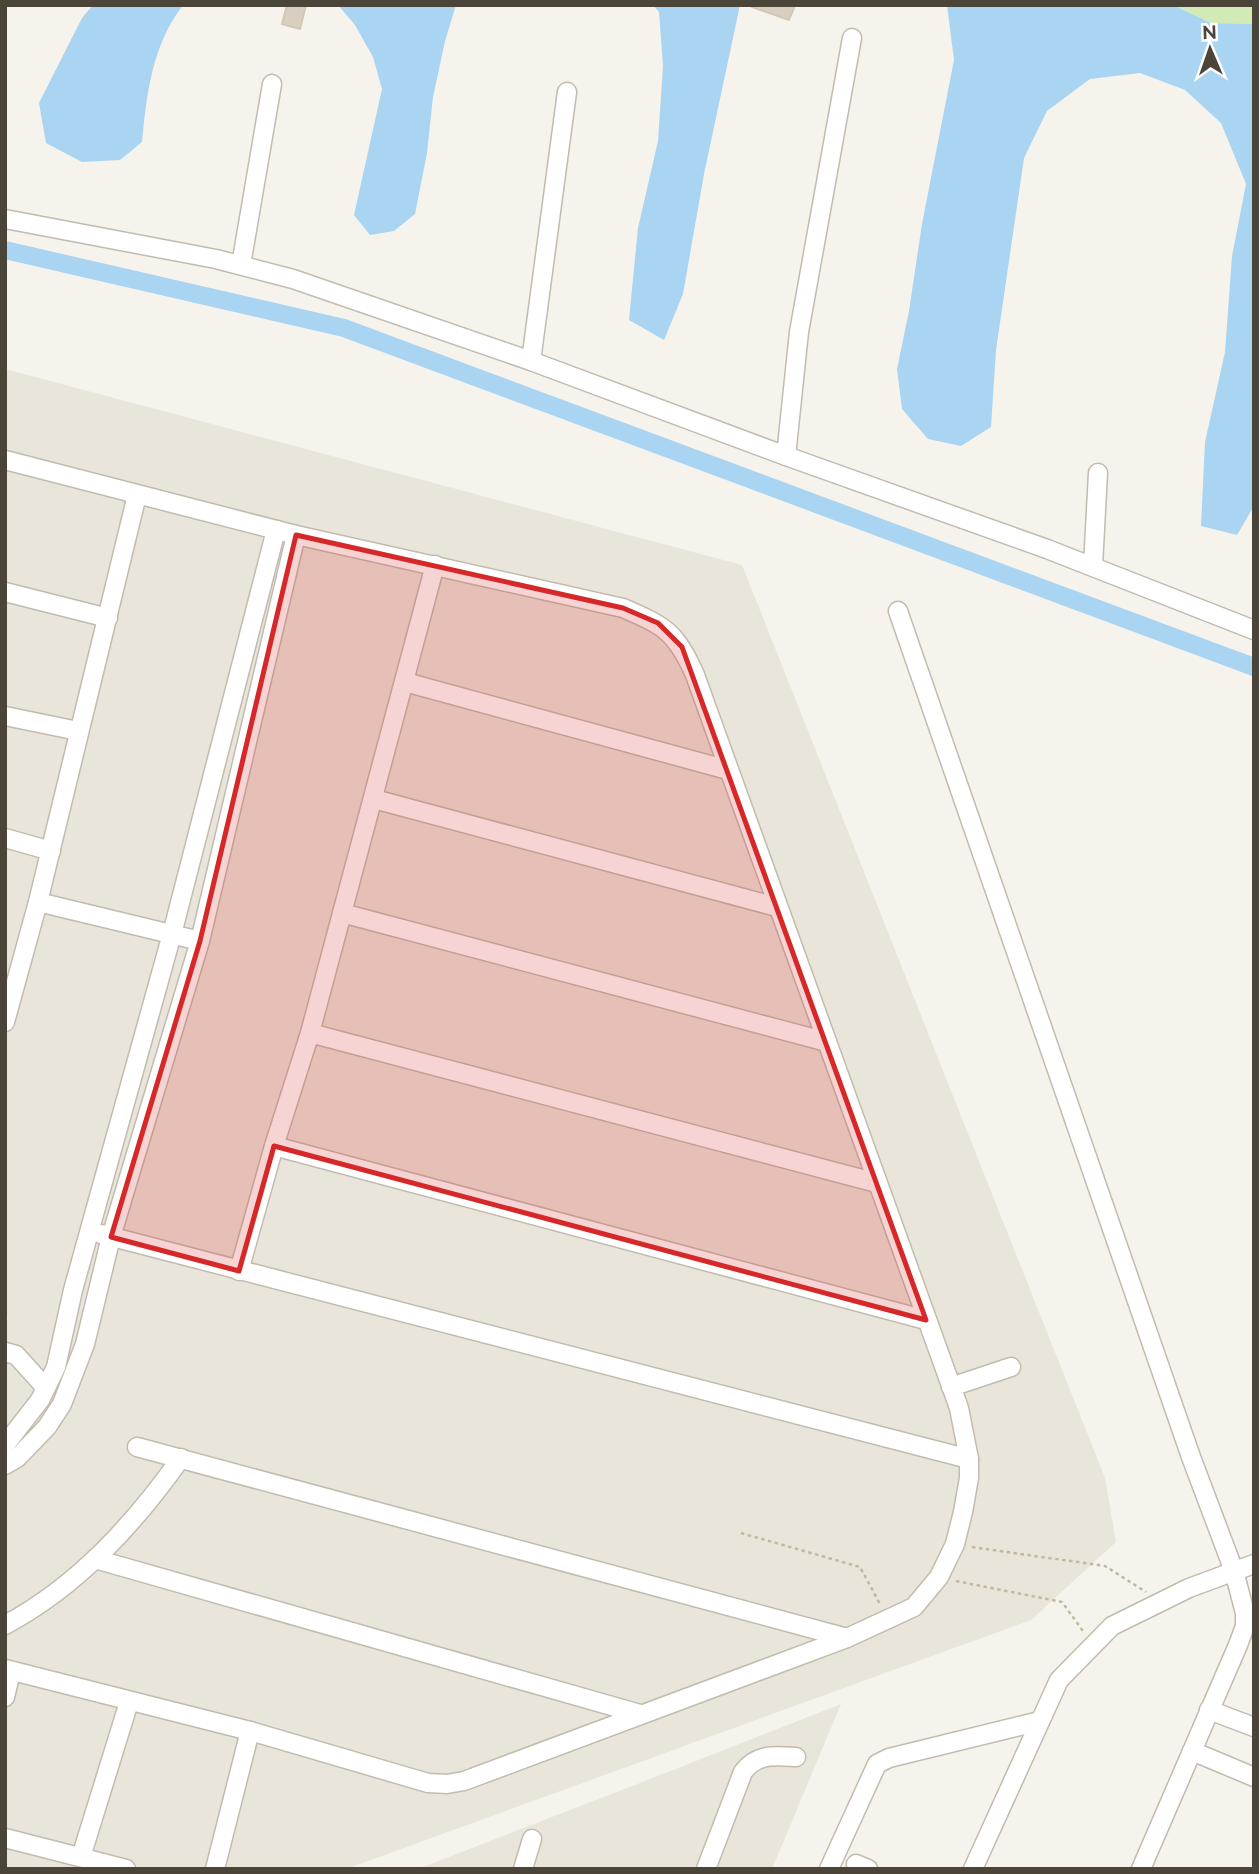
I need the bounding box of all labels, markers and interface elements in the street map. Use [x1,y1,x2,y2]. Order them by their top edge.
north arrow [1175,14,1245,84]
text: N [1202,21,1217,43]

